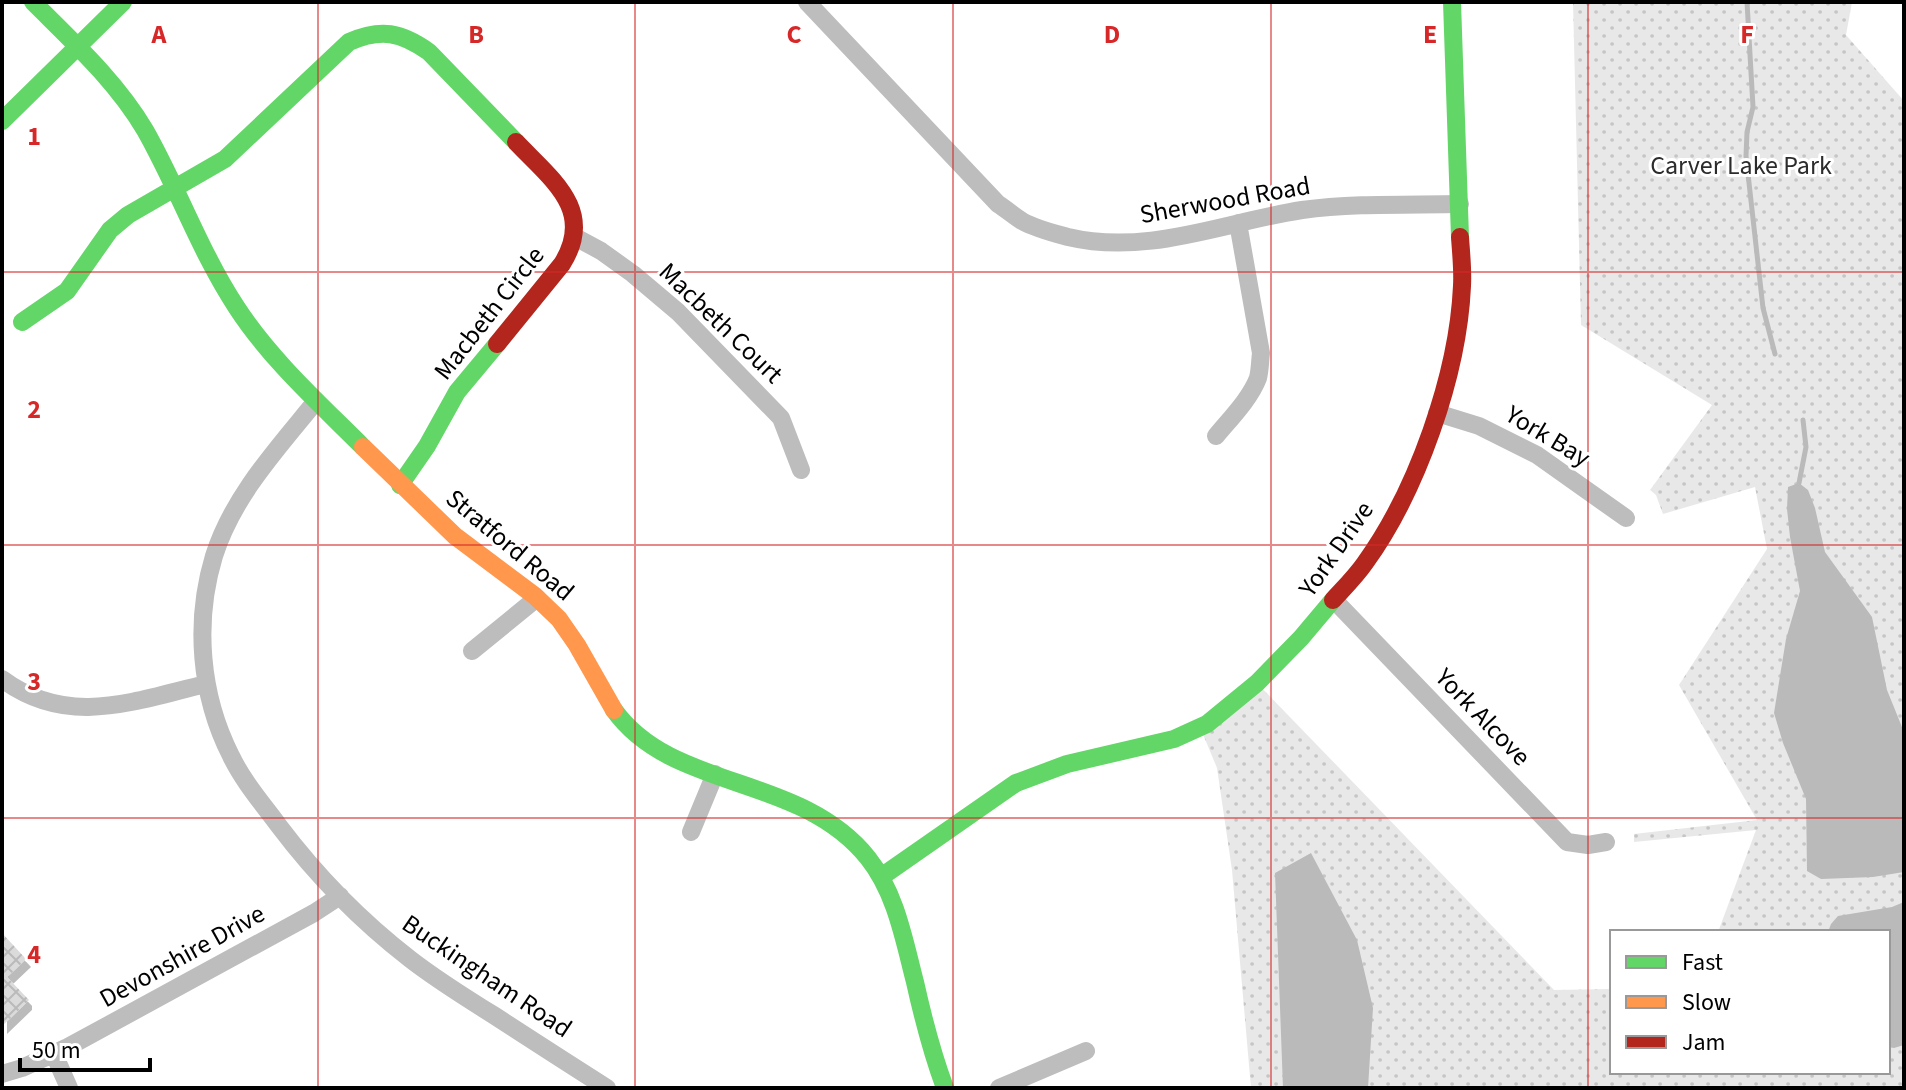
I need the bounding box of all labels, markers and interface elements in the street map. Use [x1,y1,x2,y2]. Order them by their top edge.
text: A [151,16,168,53]
text: B [468,16,484,53]
text: C [786,16,802,53]
text: D [1104,16,1120,53]
text: E [1423,16,1437,53]
text: F [1740,16,1754,53]
text: 1 [27,118,41,155]
park label: Carver Lake Park [1650,147,1832,184]
street label: Sherwood Road [1137,167,1313,233]
street label: Macbeth Circle [425,238,553,388]
street label: Macbeth Court [651,254,792,392]
text: 2 [27,391,41,428]
street label: York Bay [1498,396,1597,476]
street label: Stratford Road [438,480,582,610]
street label: York Drive [1289,494,1382,605]
street label: York Alcove [1426,659,1539,774]
text: 3 [27,663,41,700]
street label: Devonshire Drive [93,895,271,1017]
street label: Buckingham Road [395,905,579,1047]
legend [1610,930,1890,1074]
text: 4 [27,936,41,973]
text: Fast [1682,945,1723,980]
text: Slow [1682,985,1731,1020]
scale bar [20,1022,150,1072]
text: Jam [1682,1025,1726,1060]
text: 50 m [32,1033,81,1068]

